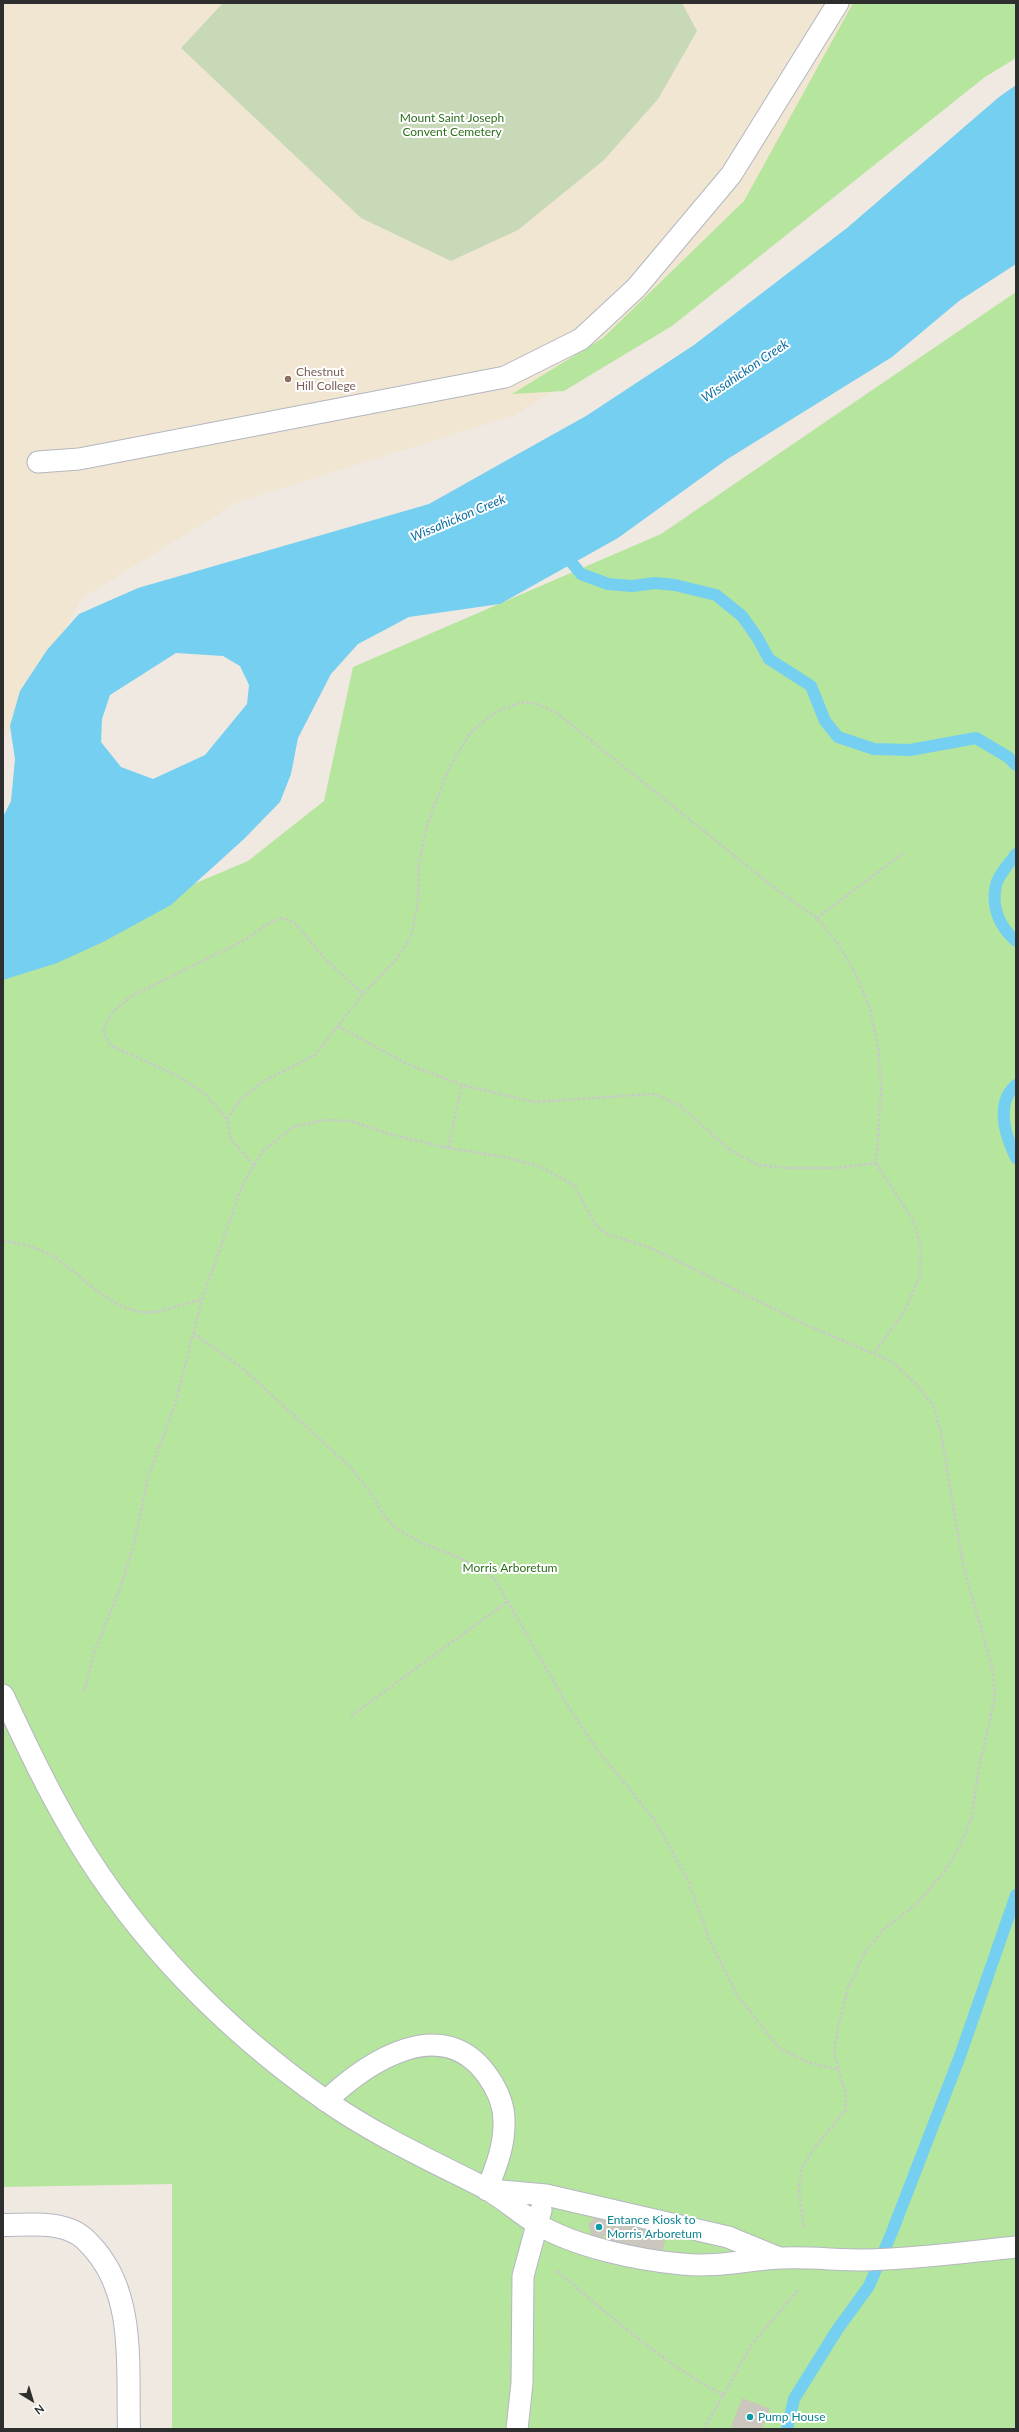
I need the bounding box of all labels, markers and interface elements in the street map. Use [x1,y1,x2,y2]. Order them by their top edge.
park label: Mount Saint Joseph Convent Cemetery [400,111,504,139]
water label: Wissahickon Creek [699,336,791,406]
place label: Chestnut Hill College [296,365,356,393]
marker: Chestnut Hill College [283,374,293,384]
water label: Wissahickon Creek [408,491,508,545]
park label: Morris Arboretum [463,1561,557,1575]
place label: Entance Kiosk to Morris Arboretum [607,2213,702,2241]
marker: Entance Kiosk to Morris Arboretum [594,2222,604,2232]
north arrow [12,2380,52,2420]
text: N [32,2402,47,2418]
place label: Pump House [758,2410,826,2424]
marker: Pump House [745,2412,755,2422]

